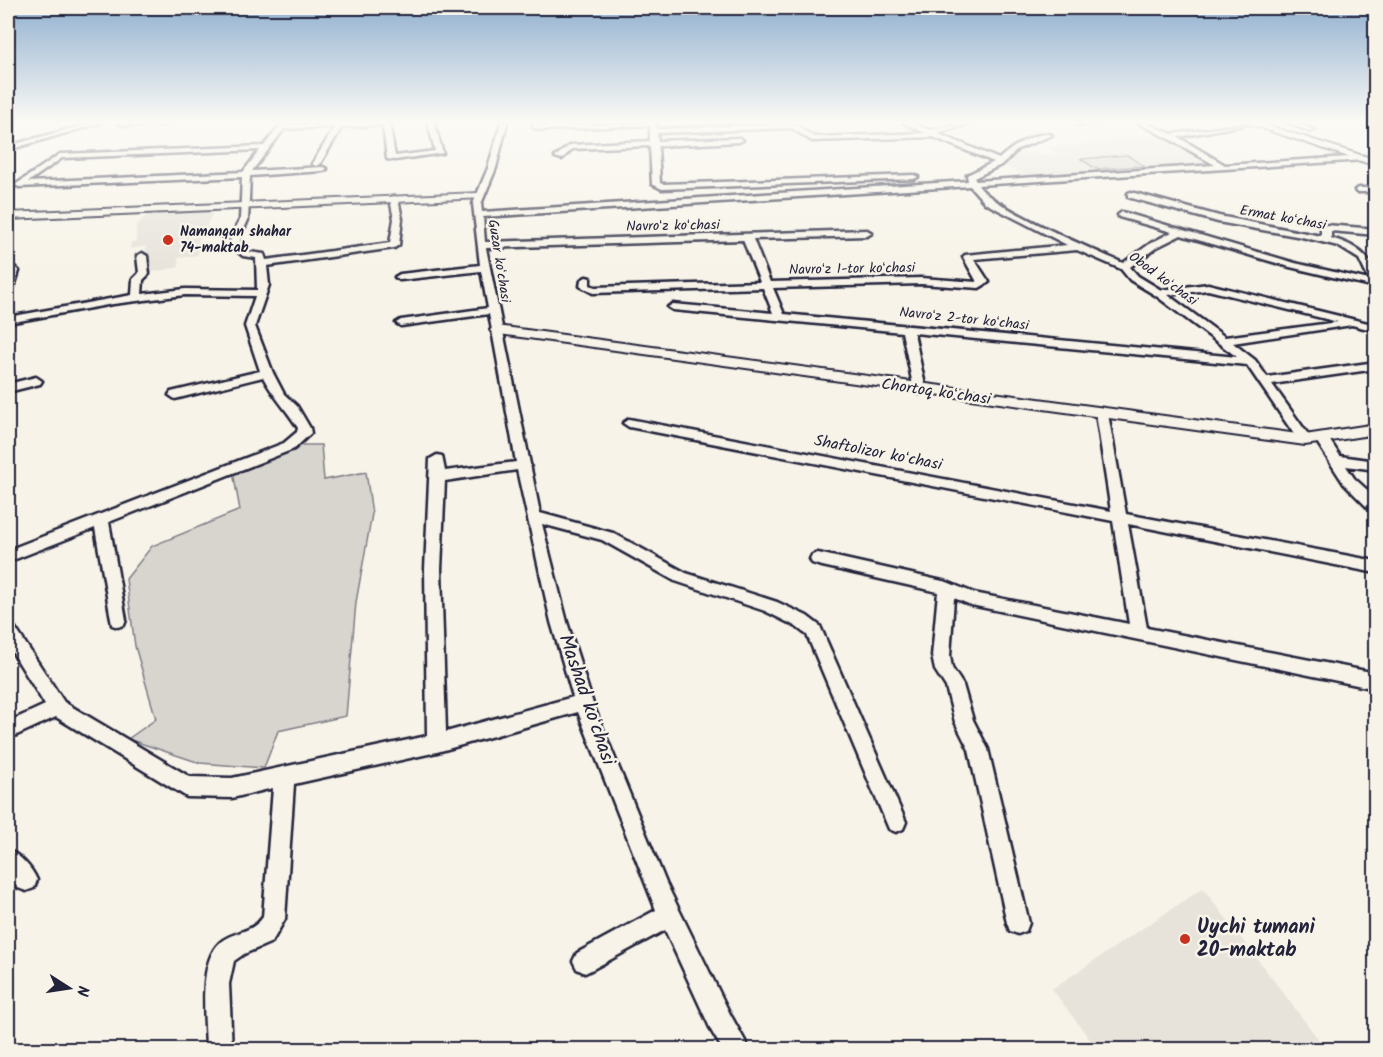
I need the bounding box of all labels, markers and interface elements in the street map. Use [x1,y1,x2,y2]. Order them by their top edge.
street label: Ermat koʻchasi [1238,200,1328,237]
street label: Navroʻz koʻchasi [626,214,721,238]
street label: Guzar koʻchasi [482,218,517,305]
place label: Namangan shahar 74-maktab [180,221,292,259]
marker: Namangan shahar 74-maktab [161,233,175,247]
street label: Obod koʻchasi [1124,246,1203,312]
street label: Navroʻz 1-tor koʻchasi [789,257,916,281]
street label: Navroʻz 2-tor koʻchasi [898,301,1030,337]
street label: Chortoq koʻchasi [880,372,994,412]
street label: Shaftolizor koʻchasi [812,428,945,478]
street label: Mashad koʻchasi [549,630,624,771]
place label: Uychi tumani 20-maktab [1197,912,1316,967]
marker: Uychi tumani 20-maktab [1178,932,1192,946]
north arrow [39,958,99,1018]
text: N [69,983,95,998]

